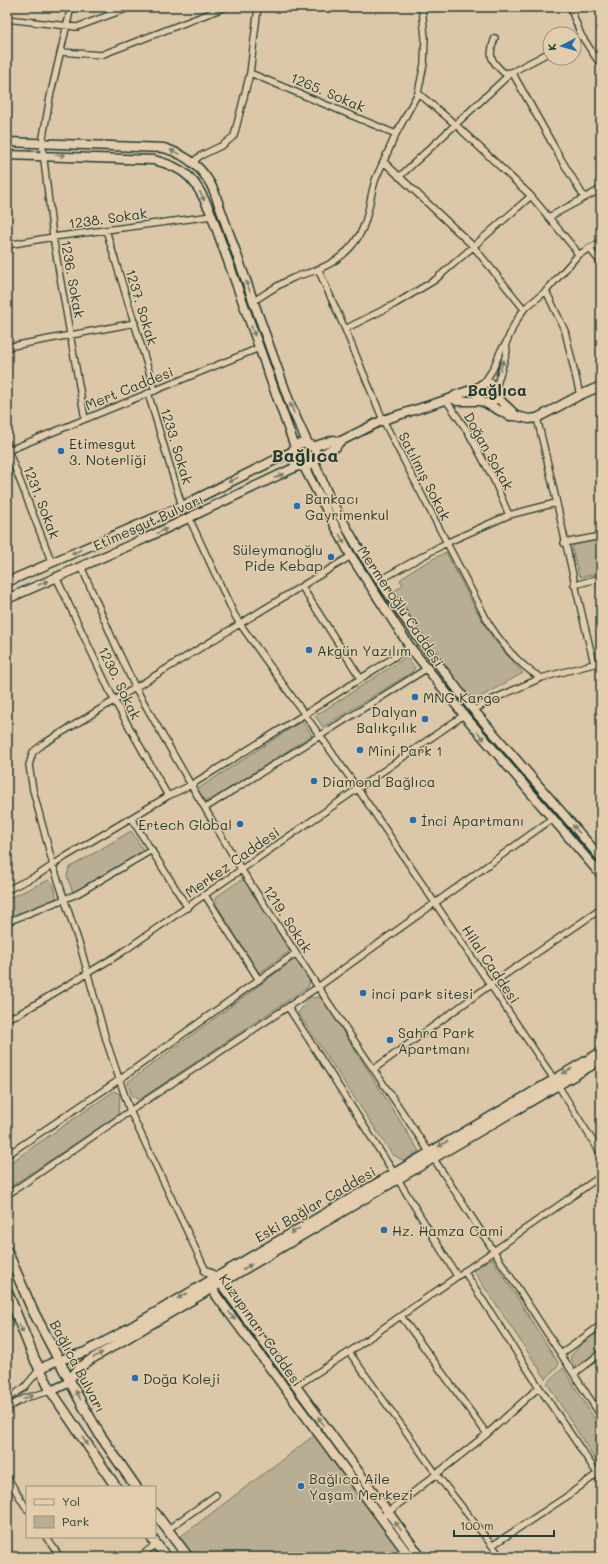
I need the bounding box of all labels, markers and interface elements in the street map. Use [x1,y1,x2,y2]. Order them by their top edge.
north arrow [542,26,582,66]
text: K [544,43,559,51]
street label: 1265. Sokak [288,68,368,116]
one-way arrow [169,149,180,155]
one-way arrow [54,152,66,159]
one-way arrow [199,190,206,202]
street label: 1238. Sokak [67,203,149,233]
street label: 1236. Sokak [57,238,89,320]
street label: 1237. Sokak [121,267,163,347]
one-way arrow [245,279,251,291]
one-way arrow [251,325,257,337]
one-way arrow [499,359,505,371]
street label: Mert Caddesi [82,362,176,414]
district label: Bağlıca [467,379,527,400]
one-way arrow [288,402,294,414]
street label: 1233. Sokak [156,406,198,486]
street label: Doğan Sokak [460,408,518,494]
street label: Satılmış Sokak [394,428,456,524]
place label: Etimesgut 3. Noterliği [69,434,147,469]
district label: Bağlıca [272,443,338,467]
marker: Etimesgut 3. Noterliği [56,446,66,456]
street label: 1231. Sokak [19,463,65,541]
one-way arrow [274,473,285,479]
one-way arrow [227,477,238,483]
street label: Etimesgut Bulvarı [90,489,206,555]
place label: Bankacı Gayrimenkul [305,489,389,524]
marker: Bankacı Gayrimenkul [292,501,302,511]
one-way arrow [156,528,167,534]
one-way arrow [339,533,345,544]
place label: Süleymanoğlu Pide Kebap [233,540,323,575]
street label: Mermeroğlu Caddesi [353,542,449,670]
one-way arrow [71,549,82,555]
marker: Süleymanoğlu Pide Kebap [326,552,336,562]
one-way arrow [37,580,48,586]
place label: Akgün Yazılım [317,641,411,660]
street label: 1230. Sokak [94,643,146,723]
marker: Akgün Yazılım [304,645,314,655]
place label: MNG Kargo [423,688,500,707]
marker: MNG Kargo [410,692,420,702]
place label: Dalyan Balıkçılık [356,702,417,737]
marker: Dalyan Balıkçılık [420,714,430,724]
one-way arrow [477,730,486,741]
place label: Mini Park 1 [368,741,442,760]
marker: Mini Park 1 [355,745,365,755]
place label: Diamond Bağlıca [322,772,436,791]
marker: Diamond Bağlıca [309,776,319,786]
place label: İnci Apartmanı [421,811,524,830]
place label: Ertech Global [138,815,232,834]
marker: İnci Apartmanı [408,815,418,825]
marker: Ertech Global [235,819,245,829]
street label: Merkez Caddesi [181,822,283,902]
one-way arrow [571,823,580,834]
street label: 1219. Sokak [259,882,317,956]
street label: Hilal Caddesi [458,921,524,1007]
place label: inci park sitesi [371,984,473,1003]
marker: inci park sitesi [358,988,368,998]
place label: Sahra Park Apartmanı [398,1023,474,1058]
marker: Sahra Park Apartmanı [385,1035,395,1045]
one-way arrow [561,1068,573,1075]
one-way arrow [437,1141,449,1148]
street label: Eski Bağlar Caddesi [251,1162,379,1246]
place label: Hz. Hamza Cami [392,1221,503,1240]
marker: Hz. Hamza Cami [379,1225,389,1235]
one-way arrow [289,1228,301,1235]
one-way arrow [241,1264,253,1271]
street label: Kuzupınarı Caddesi [215,1270,307,1390]
one-way arrow [176,1293,188,1300]
one-way arrow [228,1311,236,1321]
street label: Bağlıca Bulvarı [46,1316,110,1416]
one-way arrow [19,1322,25,1334]
one-way arrow [93,1352,104,1358]
place label: Doğa Koleji [143,1369,220,1388]
marker: Doğa Koleji [130,1373,140,1383]
one-way arrow [74,1389,81,1401]
one-way arrow [23,1394,35,1400]
one-way arrow [316,1416,325,1427]
one-way arrow [81,1435,89,1446]
place label: Bağlıca Aile Yaşam Merkezi [309,1469,413,1504]
marker: Bağlıca Aile Yaşam Merkezi [296,1481,306,1491]
legend [26,1486,156,1538]
text: Yol [62,1493,80,1509]
scale bar [454,1512,554,1538]
text: Park [62,1513,89,1529]
text: 100 m [460,1517,494,1533]
one-way arrow [394,1520,402,1531]

